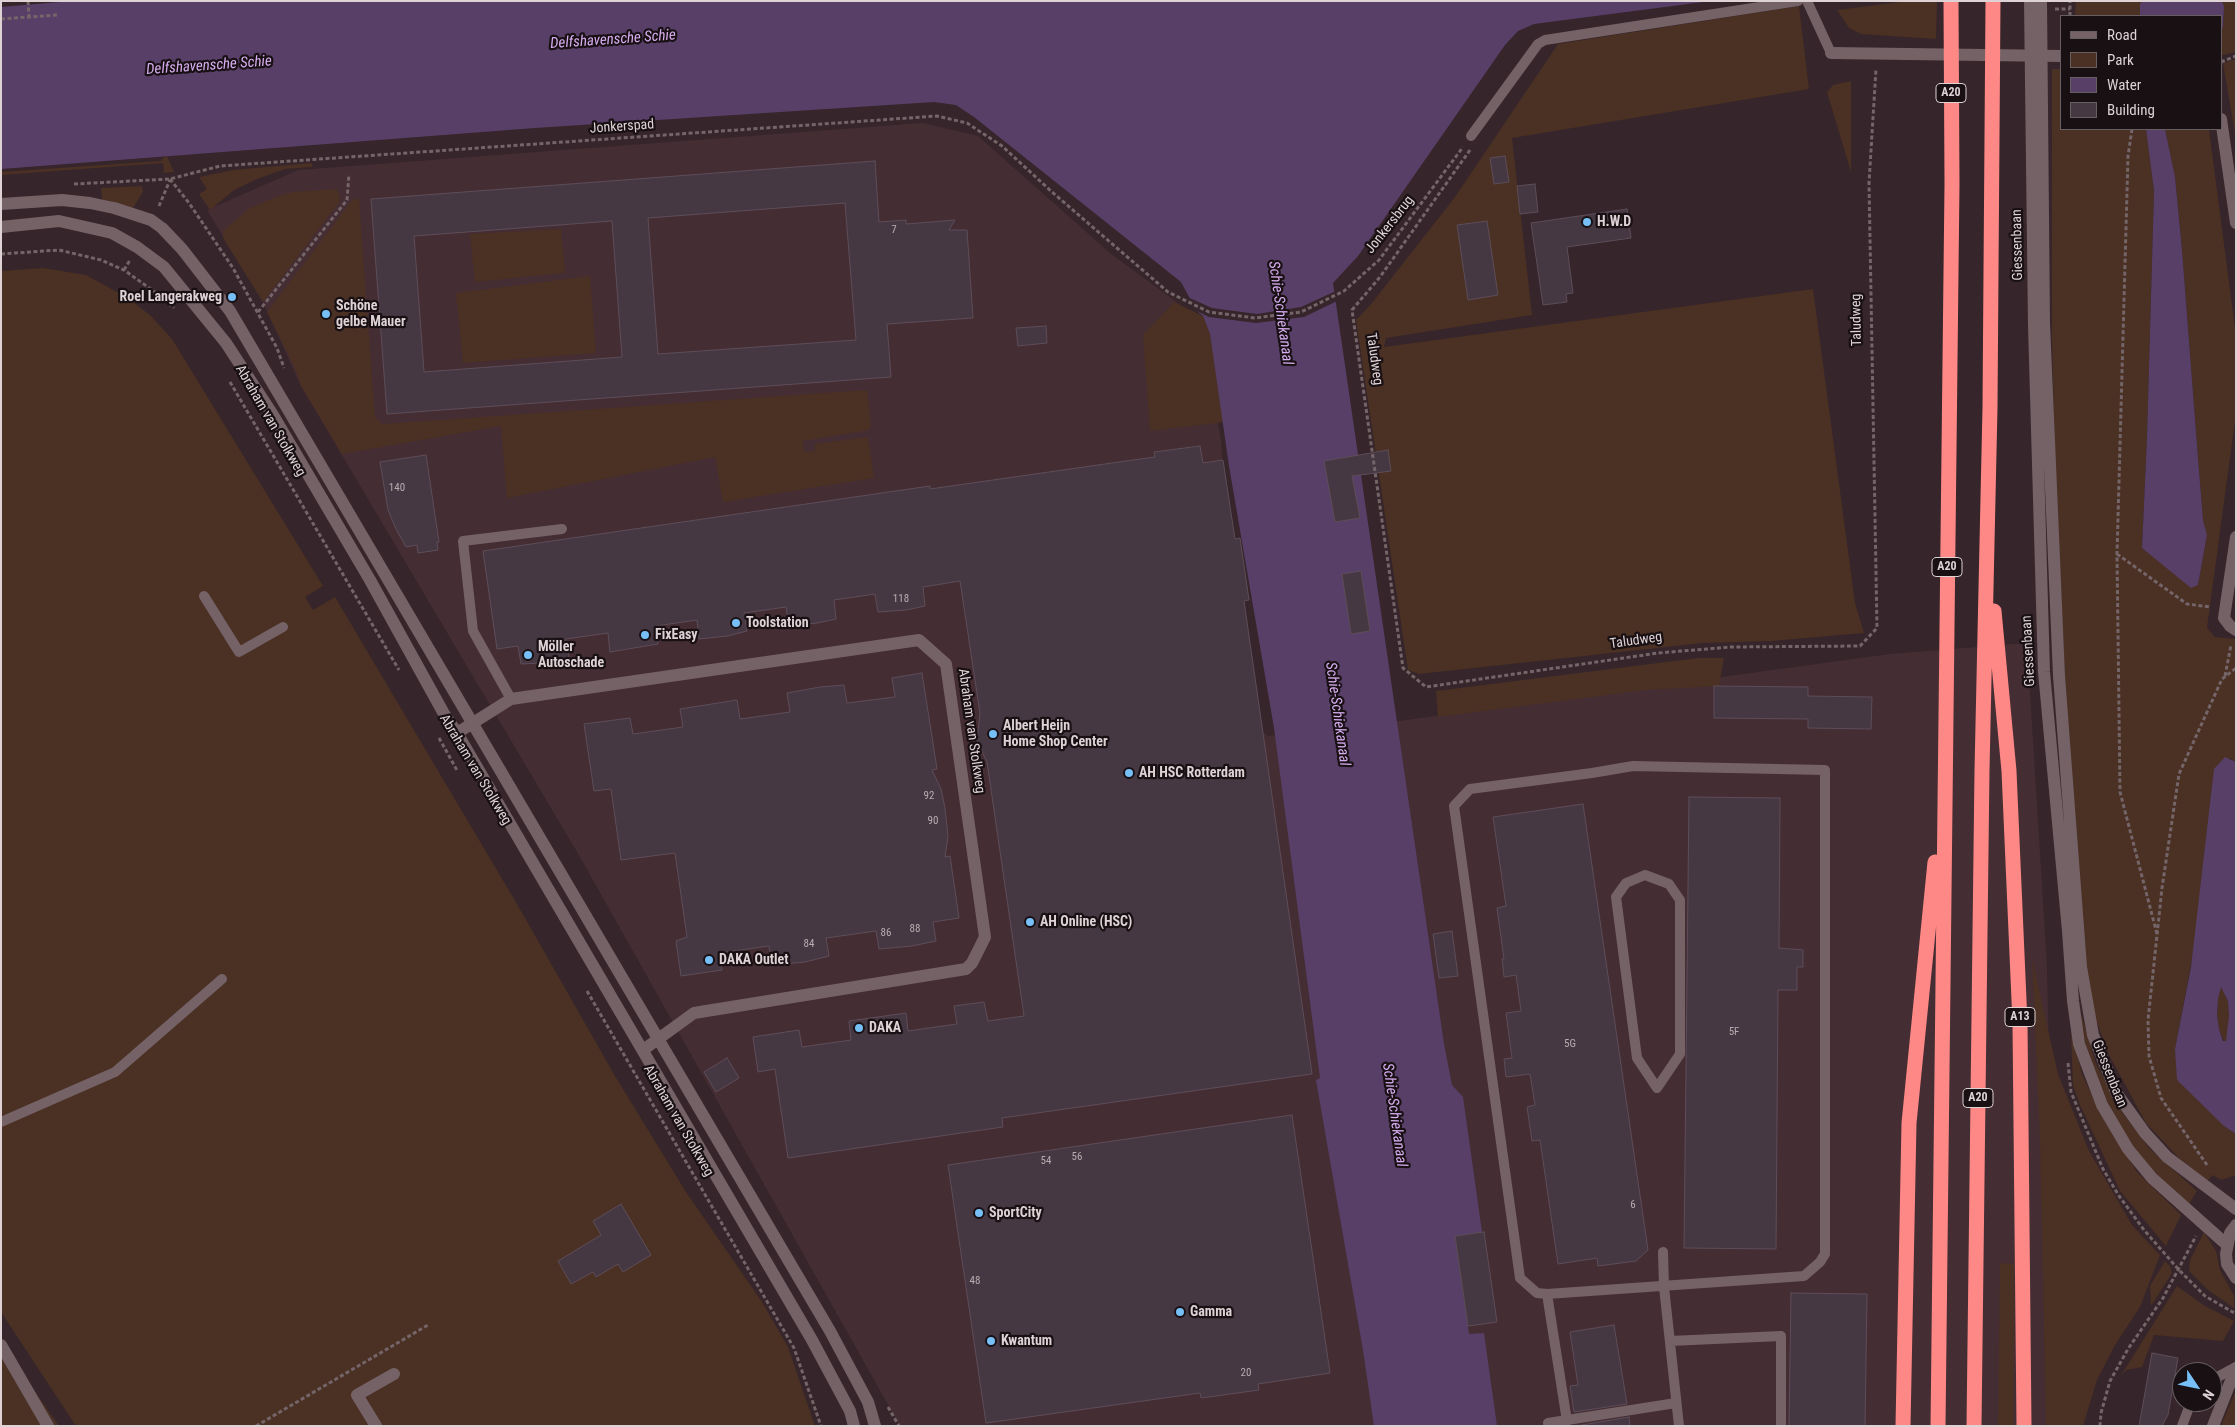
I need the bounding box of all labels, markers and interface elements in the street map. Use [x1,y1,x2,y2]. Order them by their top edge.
legend [2060,15,2222,130]
text: Road [2107,26,2137,44]
water label: Delfshavensche Schie [550,27,676,53]
text: Park [2107,51,2134,69]
water label: Delfshavensche Schie [146,53,272,79]
text: Water [2107,76,2141,94]
road number: A20 [1936,84,1966,102]
text: Building [2107,101,2155,119]
street label: Jonkerspad [589,116,655,138]
street label: Jonkersbrug [1362,193,1418,257]
street label: Giessenbaan [2009,209,2027,281]
place label: H.W.D [1597,214,1631,230]
marker: H.W.D [1581,216,1593,228]
house number: 7 [891,223,897,237]
water label: Schie-Schiekanaal [1264,260,1296,366]
place label: Roel Langerakweg [120,289,222,305]
marker: Roel Langerakweg [226,291,238,303]
street label: Taludweg [1848,294,1866,346]
place label: Schöne gelbe Mauer [336,298,406,331]
marker: Schöne gelbe Mauer [320,308,332,320]
street label: Taludweg [1362,332,1386,386]
street label: Abraham van Stolkweg [231,362,309,480]
house number: 140 [389,481,405,495]
road number: A20 [1932,558,1962,576]
house number: 118 [893,592,909,606]
place label: Toolstation [746,615,809,631]
street label: Giessenbaan [2019,615,2039,687]
marker: Toolstation [730,617,742,629]
place label: FixEasy [655,627,698,643]
marker: FixEasy [639,629,651,641]
street label: Taludweg [1609,629,1663,653]
place label: Möller Autoschade [538,639,604,672]
marker: Möller Autoschade [522,649,534,661]
water label: Schie-Schiekanaal [1321,661,1353,767]
street label: Abraham van Stolkweg [954,668,988,794]
street label: Abraham van Stolkweg [435,712,515,828]
place label: Albert Heijn Home Shop Center [1003,718,1108,750]
marker: Albert Heijn Home Shop Center [987,728,999,740]
place label: AH HSC Rotterdam [1139,765,1245,781]
marker: AH HSC Rotterdam [1123,767,1135,779]
house number: 92 [924,789,934,803]
house number: 90 [928,814,938,828]
place label: AH Online (HSC) [1040,914,1132,930]
marker: AH Online (HSC) [1024,916,1036,928]
house number: 88 [910,922,920,936]
house number: 86 [881,926,891,940]
house number: 84 [804,937,814,951]
place label: DAKA Outlet [719,952,789,968]
marker: DAKA Outlet [703,954,715,966]
road number: A13 [2005,1008,2035,1026]
place label: DAKA [869,1020,901,1036]
marker: DAKA [853,1022,865,1034]
house number: 5F [1729,1025,1739,1039]
house number: 5G [1564,1037,1576,1051]
street label: Giessenbaan [2088,1038,2130,1110]
street label: Abraham van Stolkweg [639,1062,717,1180]
water label: Schie-Schiekanaal [1378,1062,1410,1168]
road number: A20 [1963,1088,1993,1108]
house number: 56 [1072,1150,1082,1164]
house number: 54 [1041,1154,1051,1168]
house number: 6 [1630,1198,1636,1212]
place label: SportCity [989,1205,1042,1221]
marker: SportCity [973,1207,985,1219]
house number: 48 [970,1274,980,1288]
place label: Gamma [1190,1304,1232,1320]
marker: Gamma [1174,1306,1186,1318]
place label: Kwantum [1001,1333,1052,1349]
marker: Kwantum [985,1335,997,1347]
north arrow [2172,1362,2222,1412]
house number: 20 [1241,1366,1251,1380]
text: N [2200,1387,2218,1403]

